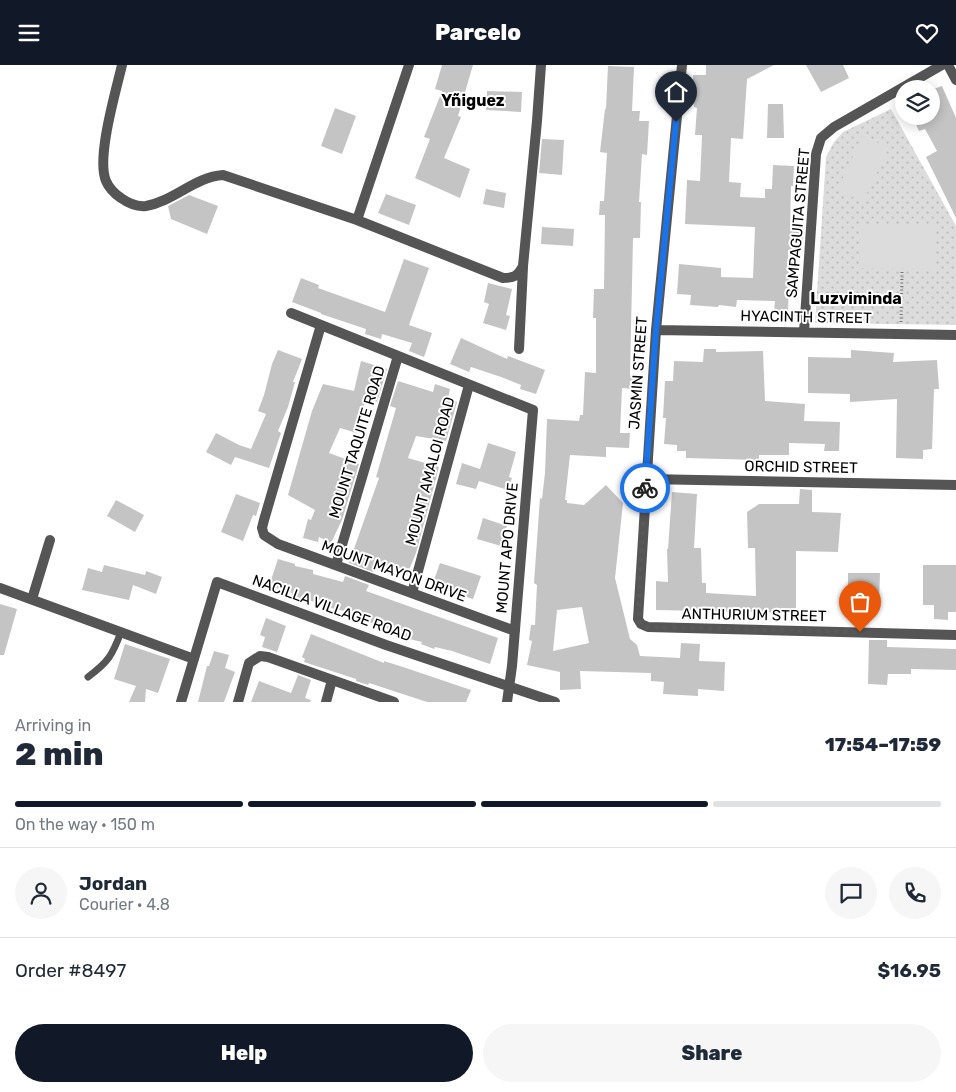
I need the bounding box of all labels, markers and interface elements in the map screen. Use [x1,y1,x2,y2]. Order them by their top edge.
icon: menu [15,19,43,47]
text: Parcelo [435,19,521,46]
icon: heart [913,19,941,47]
pin [655,71,697,122]
icon: home [662,78,690,106]
map controls [895,80,940,125]
button: layers [895,80,940,125]
district label: Yñiguez [441,91,505,110]
street label: SAMPAGUITA STREET [782,147,814,299]
district label: Luzviminda [810,289,902,308]
street label: HYACINTH STREET [740,307,872,327]
street label: JASMIN STREET [625,316,651,430]
street label: MOUNT TAQUITE ROAD [325,364,389,520]
street label: MOUNT AMALOI ROAD [402,395,458,547]
street label: ORCHID STREET [744,457,858,477]
courier [620,463,670,513]
icon: bike [631,474,659,502]
street label: MOUNT APO DRIVE [492,482,522,614]
street label: MOUNT MAYON DRIVE [319,536,469,606]
street label: NACILLA VILLAGE ROAD [250,571,414,645]
pin [839,581,881,632]
icon: bag [846,588,874,616]
street label: ANTHURIUM STREET [681,605,827,625]
text: Arriving in [15,716,91,735]
text: 17:54–17:59 [825,733,941,756]
text: 2 min [15,735,104,773]
text: On the way · 150 m [15,815,155,834]
button: person [15,867,67,919]
button: chat [825,867,877,919]
button: phone [889,867,941,919]
text: Jordan [79,872,147,895]
text: Courier · 4.8 [79,895,170,914]
text: Order #8497 [15,959,126,982]
text: $16.95 [877,959,941,982]
button: Help [15,1024,473,1082]
button: Share [483,1024,941,1082]

